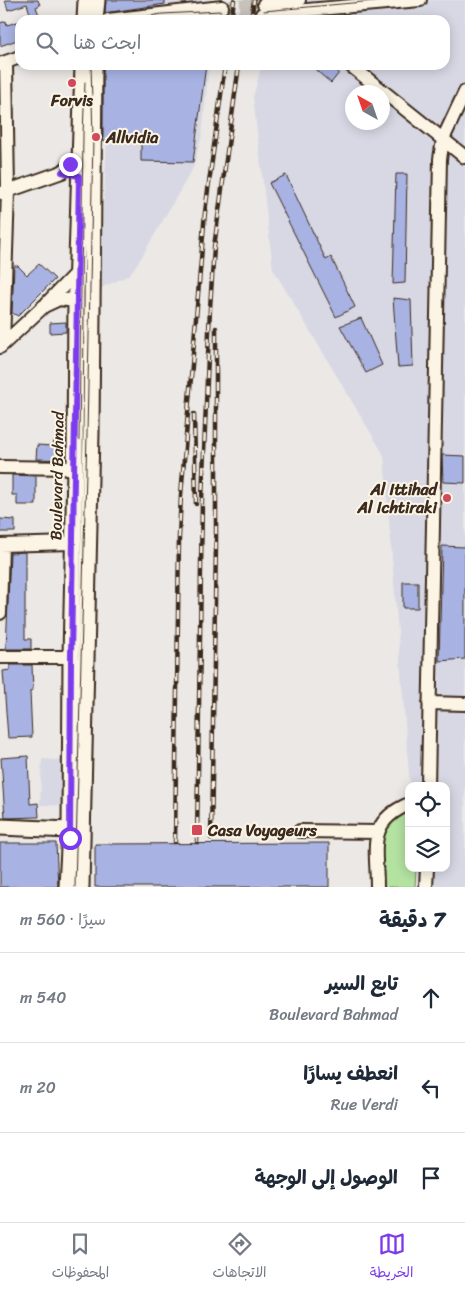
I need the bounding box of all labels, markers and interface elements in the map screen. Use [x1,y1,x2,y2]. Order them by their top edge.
search box [15,15,450,70]
text: ابحث هنا [73,26,141,59]
icon: search [33,29,61,57]
marker: Forvis [66,77,78,89]
north arrow [345,85,390,130]
place label: Forvis [50,86,93,115]
place label: Allvidia [105,123,159,152]
marker: Allvidia [90,131,102,143]
route end [59,153,82,176]
street label: Boulevard Bahmad [41,410,73,541]
place label: Al Ittihad Al Ichtiraki [357,475,439,522]
marker: Al Ittihad Al Ichtiraki [441,492,453,504]
map controls [405,782,450,872]
button: locate [405,782,450,827]
place label: Casa Voyageurs [207,816,317,845]
marker: Casa Voyageurs [190,823,204,837]
route start [59,827,82,850]
button: layers [405,827,450,872]
text: 7 دقيقة [379,901,445,939]
text: سيرًا · 560 m [20,905,106,934]
text: تابع السير [325,967,398,1000]
text: 540 m [20,983,66,1012]
icon: ahead [417,984,445,1012]
text: Boulevard Bahmad [269,1000,398,1029]
text: انعطف يسارًا [303,1057,398,1090]
text: 20 m [20,1073,56,1102]
icon: left [417,1074,445,1102]
text: Rue Verdi [331,1090,398,1119]
text: الوصول إلى الوجهة [255,1161,398,1194]
icon: arrive [417,1164,445,1192]
tab: المحفوظات [52,1230,109,1285]
tab: الاتجاهات [212,1230,267,1285]
tab: الخريطة [370,1230,413,1285]

